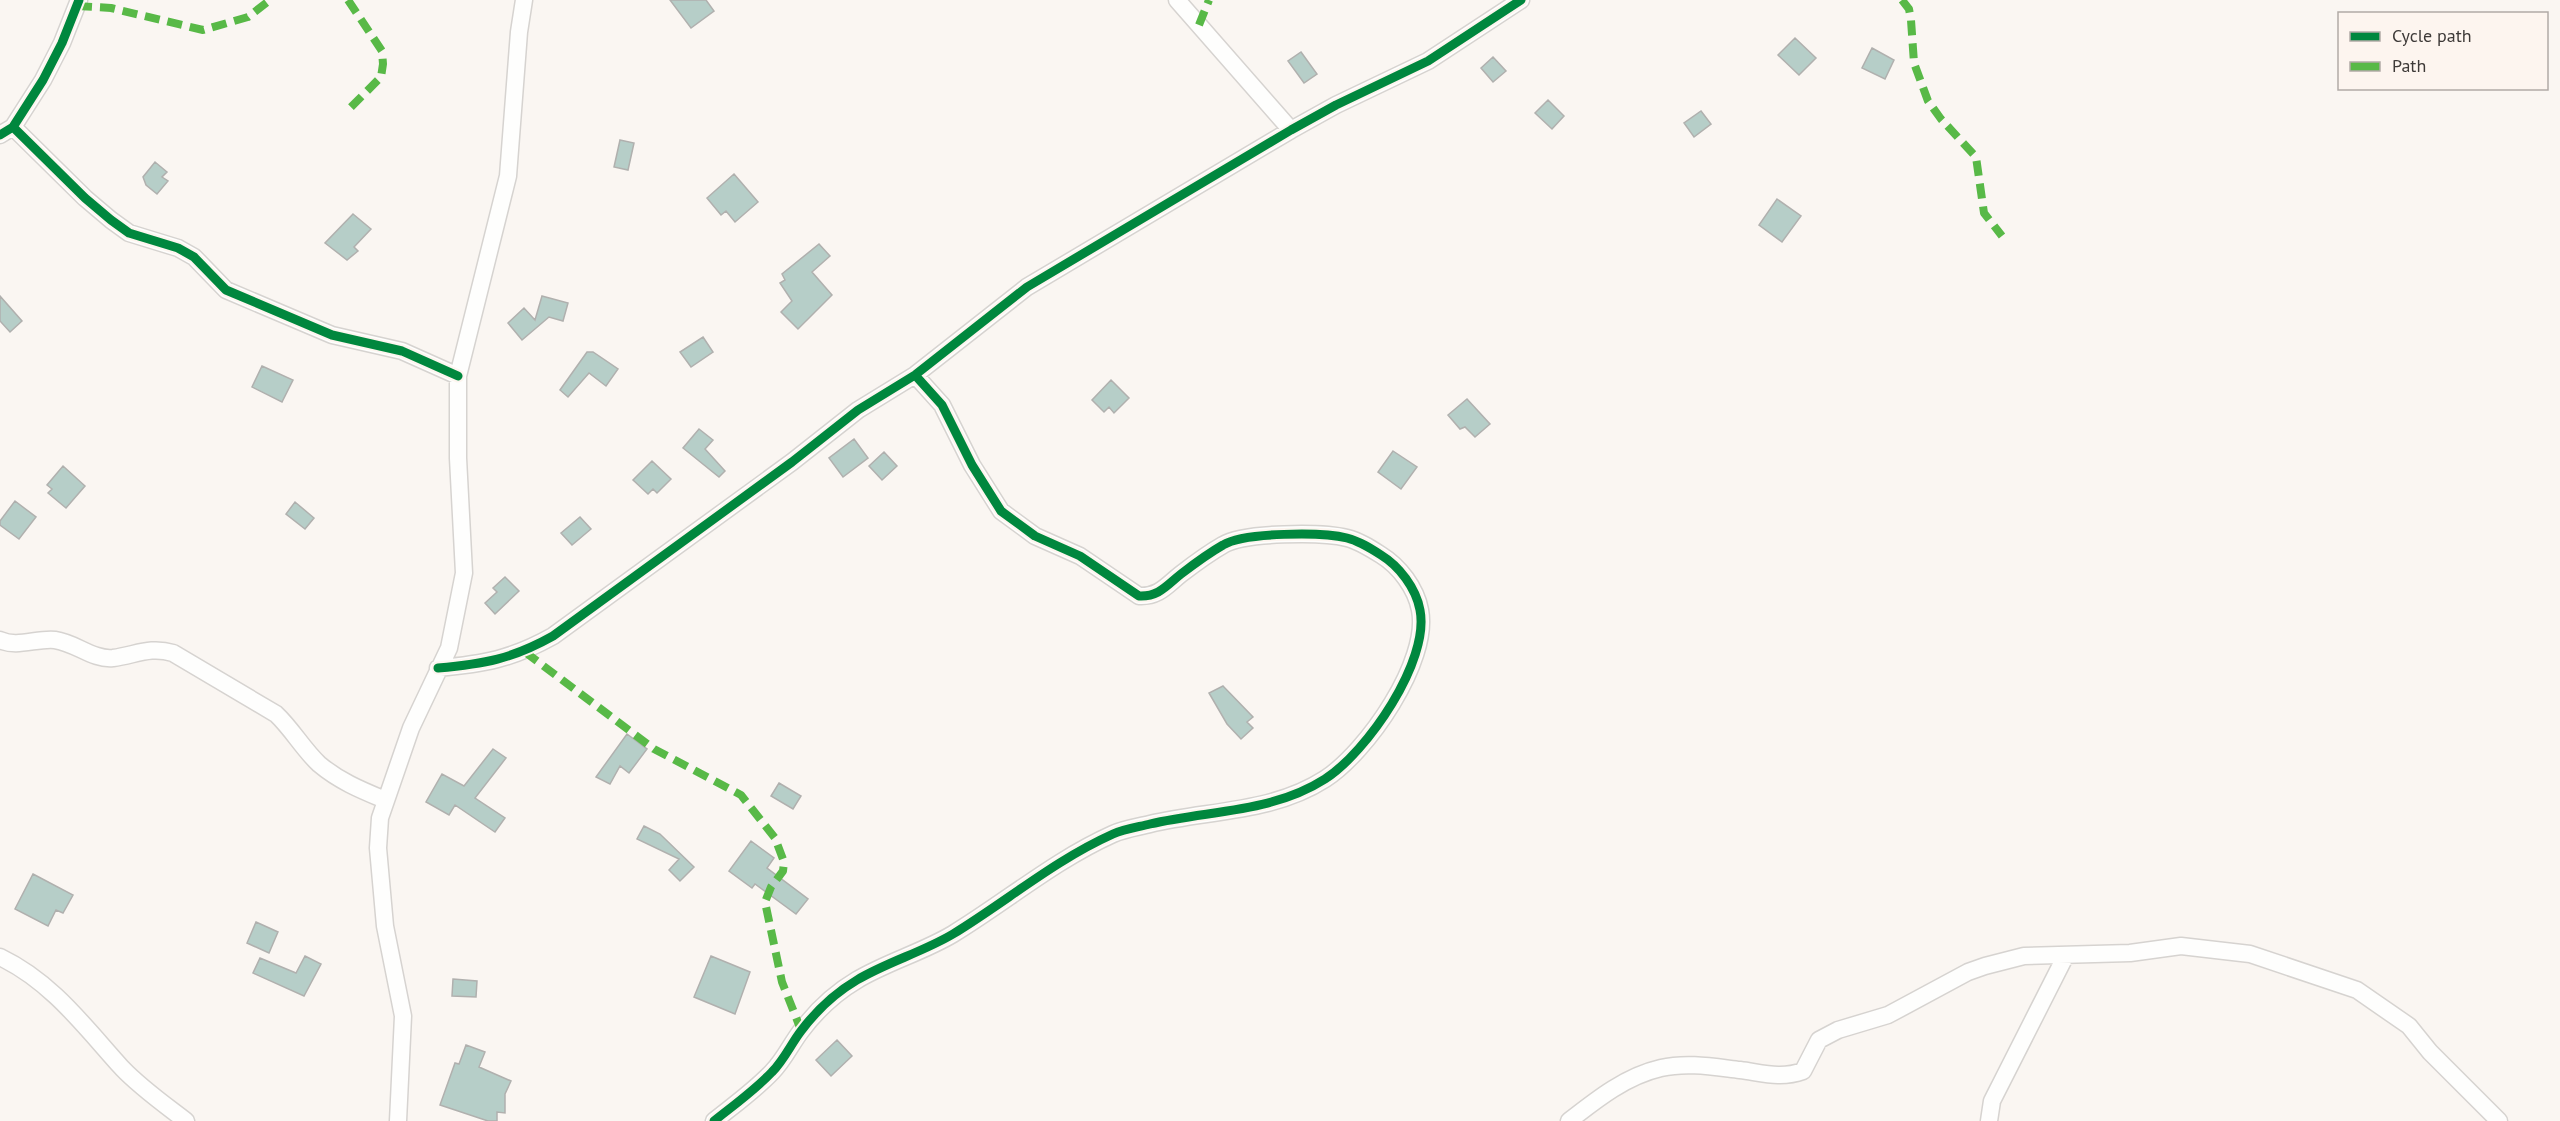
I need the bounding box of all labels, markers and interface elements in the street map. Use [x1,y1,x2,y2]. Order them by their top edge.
legend [2338,12,2548,90]
text: Cycle path [2392,24,2472,47]
text: Path [2392,54,2426,77]

